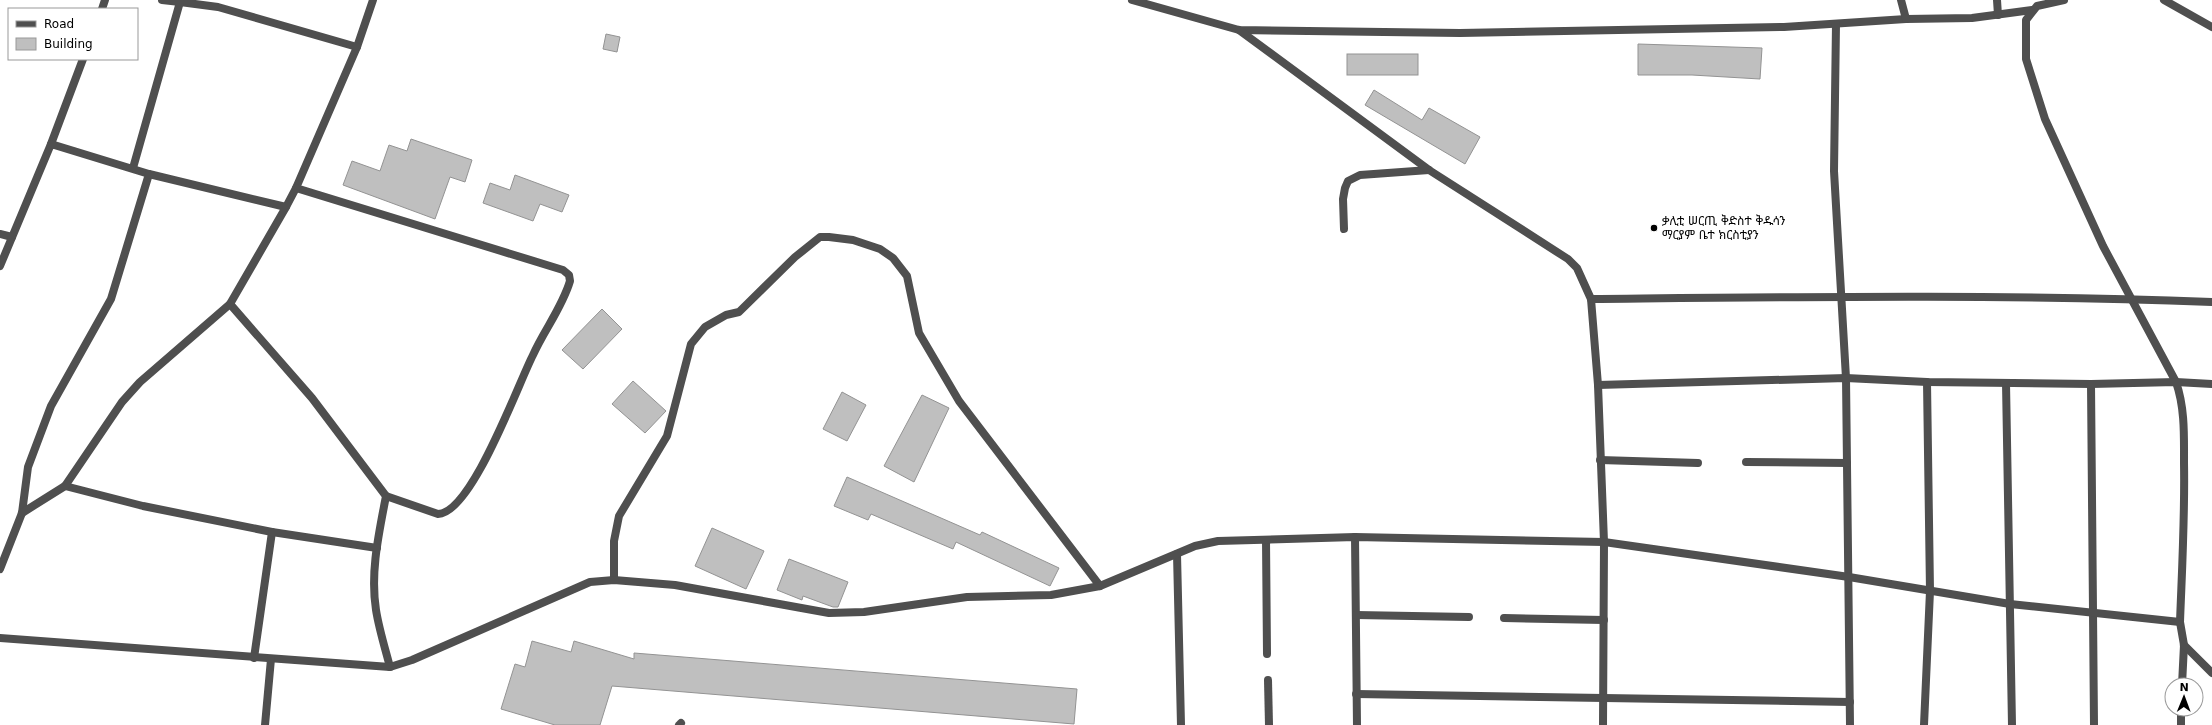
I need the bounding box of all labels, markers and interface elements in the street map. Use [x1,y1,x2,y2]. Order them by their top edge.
legend [8,8,138,60]
text: Road [44,17,74,31]
text: Building [44,37,93,51]
place label: ቃሊቲ ሠርጢ ቅድስተ ቅዱሳን ማርያም ቤተ ክርስቲያን [1662,214,1785,242]
marker: ቃሊቲ ሠርጢ ቅድስተ ቅዱሳን ማርያም ቤተ ክርስቲያን [1649,223,1659,233]
north arrow [2164,677,2204,717]
text: N [2179,681,2189,694]

